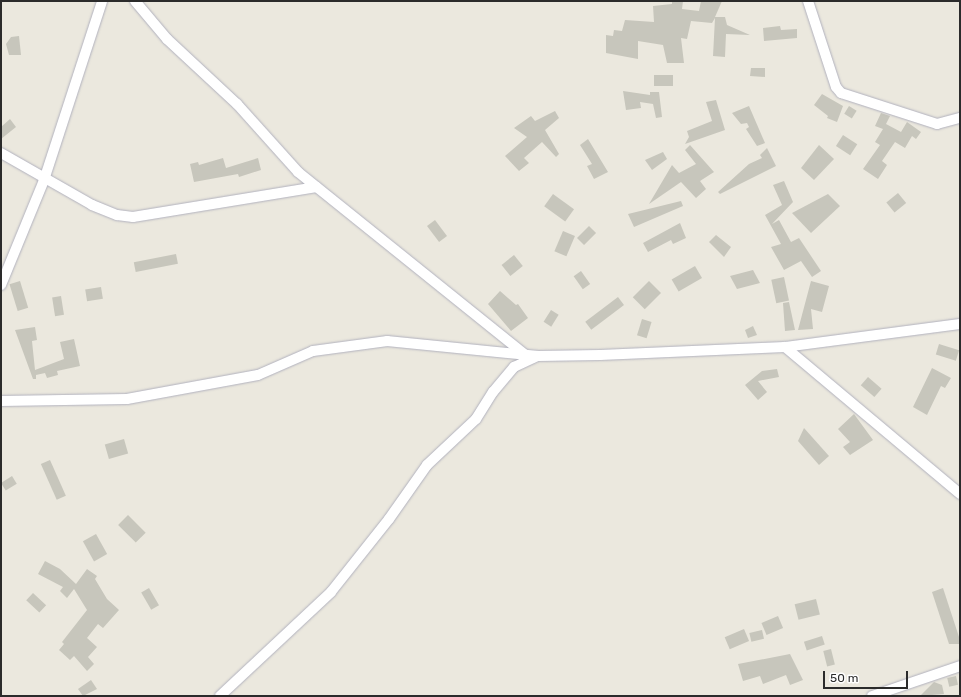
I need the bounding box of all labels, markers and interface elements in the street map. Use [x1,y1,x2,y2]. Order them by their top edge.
scale bar [825,663,910,689]
text: 50 m [830,671,858,685]

